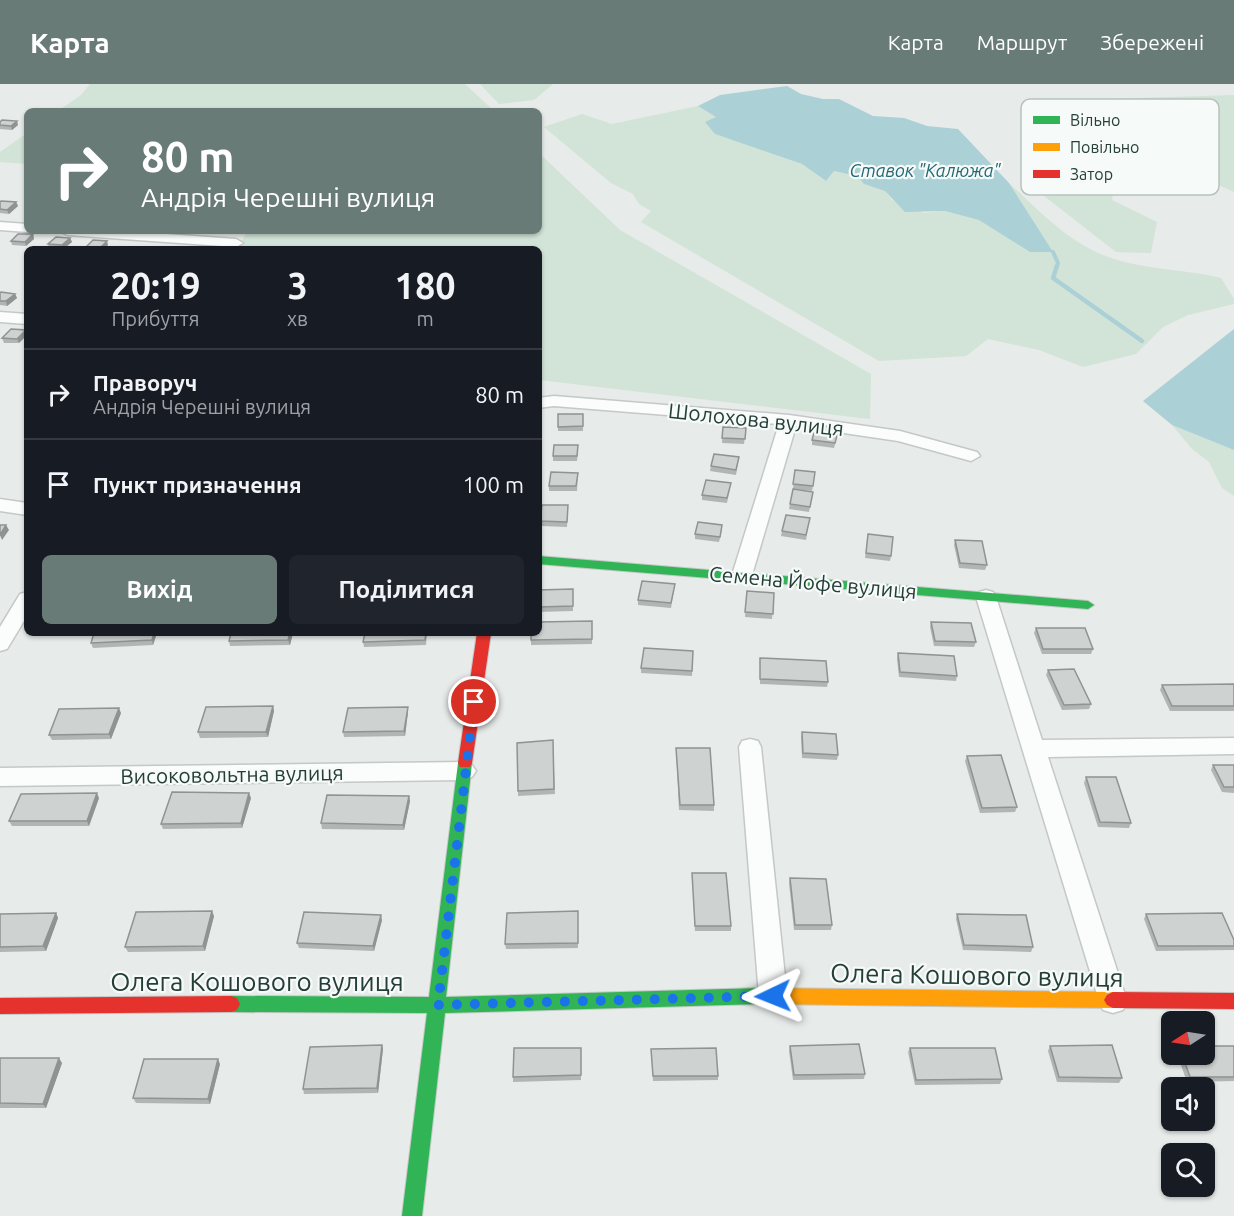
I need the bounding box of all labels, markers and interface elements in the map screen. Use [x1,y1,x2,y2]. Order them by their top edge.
text: Карта [30,27,110,58]
text: Карта [888,30,944,54]
text: Маршрут [977,30,1067,54]
text: Збережені [1100,30,1204,54]
legend [1021,99,1219,195]
text: Вільно [1070,111,1120,129]
icon: right [42,132,120,210]
text: 80 m [141,133,235,180]
text: Повільно [1070,138,1139,156]
water label: Ставок "Калюжа" [850,160,1002,180]
text: Затор [1070,165,1113,183]
text: Андрія Черешні вулиця [141,182,435,212]
text: 20:19 [110,265,201,306]
text: 3 [287,265,308,306]
text: 180 [395,265,456,306]
text: Прибуття [111,307,200,330]
text: хв [287,307,308,330]
text: m [416,307,434,330]
text: Праворуч [93,370,197,395]
icon: right [42,378,75,411]
text: 80 m [475,382,524,407]
text: Андрія Черешні вулиця [93,395,311,418]
street label: Шолохова вулиця [667,398,845,440]
icon: arrive [42,468,75,501]
text: Пункт призначення [93,472,302,497]
text: 100 m [463,472,524,497]
button: Вихід [42,555,277,624]
button: Поділитися [289,555,524,624]
street label: Семена Йофе вулиця [708,561,918,603]
pin [448,676,499,727]
icon: arrive [457,685,490,718]
street label: Високовольтна вулиця [120,760,344,788]
street label: Олега Кошового вулиця [830,958,1124,992]
position arrow [741,964,805,1028]
street label: Олега Кошового вулиця [110,967,404,996]
north arrow [1161,1011,1215,1065]
map controls [1161,1011,1215,1197]
button: sound [1161,1077,1215,1131]
button: search [1161,1143,1215,1197]

